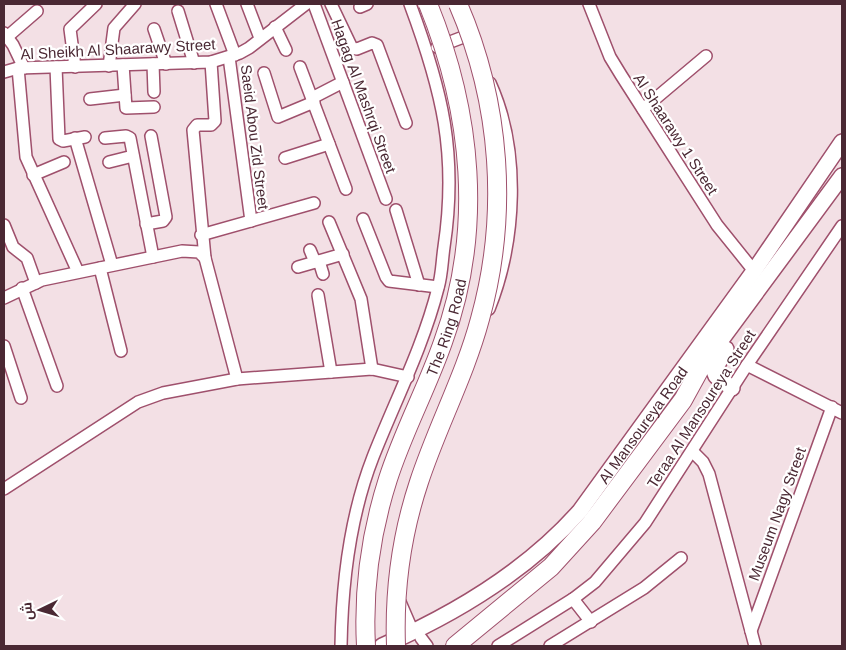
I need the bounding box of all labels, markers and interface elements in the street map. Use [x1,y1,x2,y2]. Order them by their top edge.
street label: Hagag Al Mashrqi Street [328,17,400,176]
street label: Al Sheikh Al Shaarawy Street [20,35,217,63]
street label: Saeid Abou Zid Street [238,64,272,211]
street label: Al Shaarawy 1 Street [630,70,722,198]
street label: The Ring Road [422,277,469,378]
street label: Teraa Al Mansoureya Street [643,326,759,491]
street label: Al Mansoureya Road [594,363,691,487]
street label: Museum Nagy Street [745,444,809,583]
north arrow [15,585,65,635]
text: ش [18,601,37,621]

